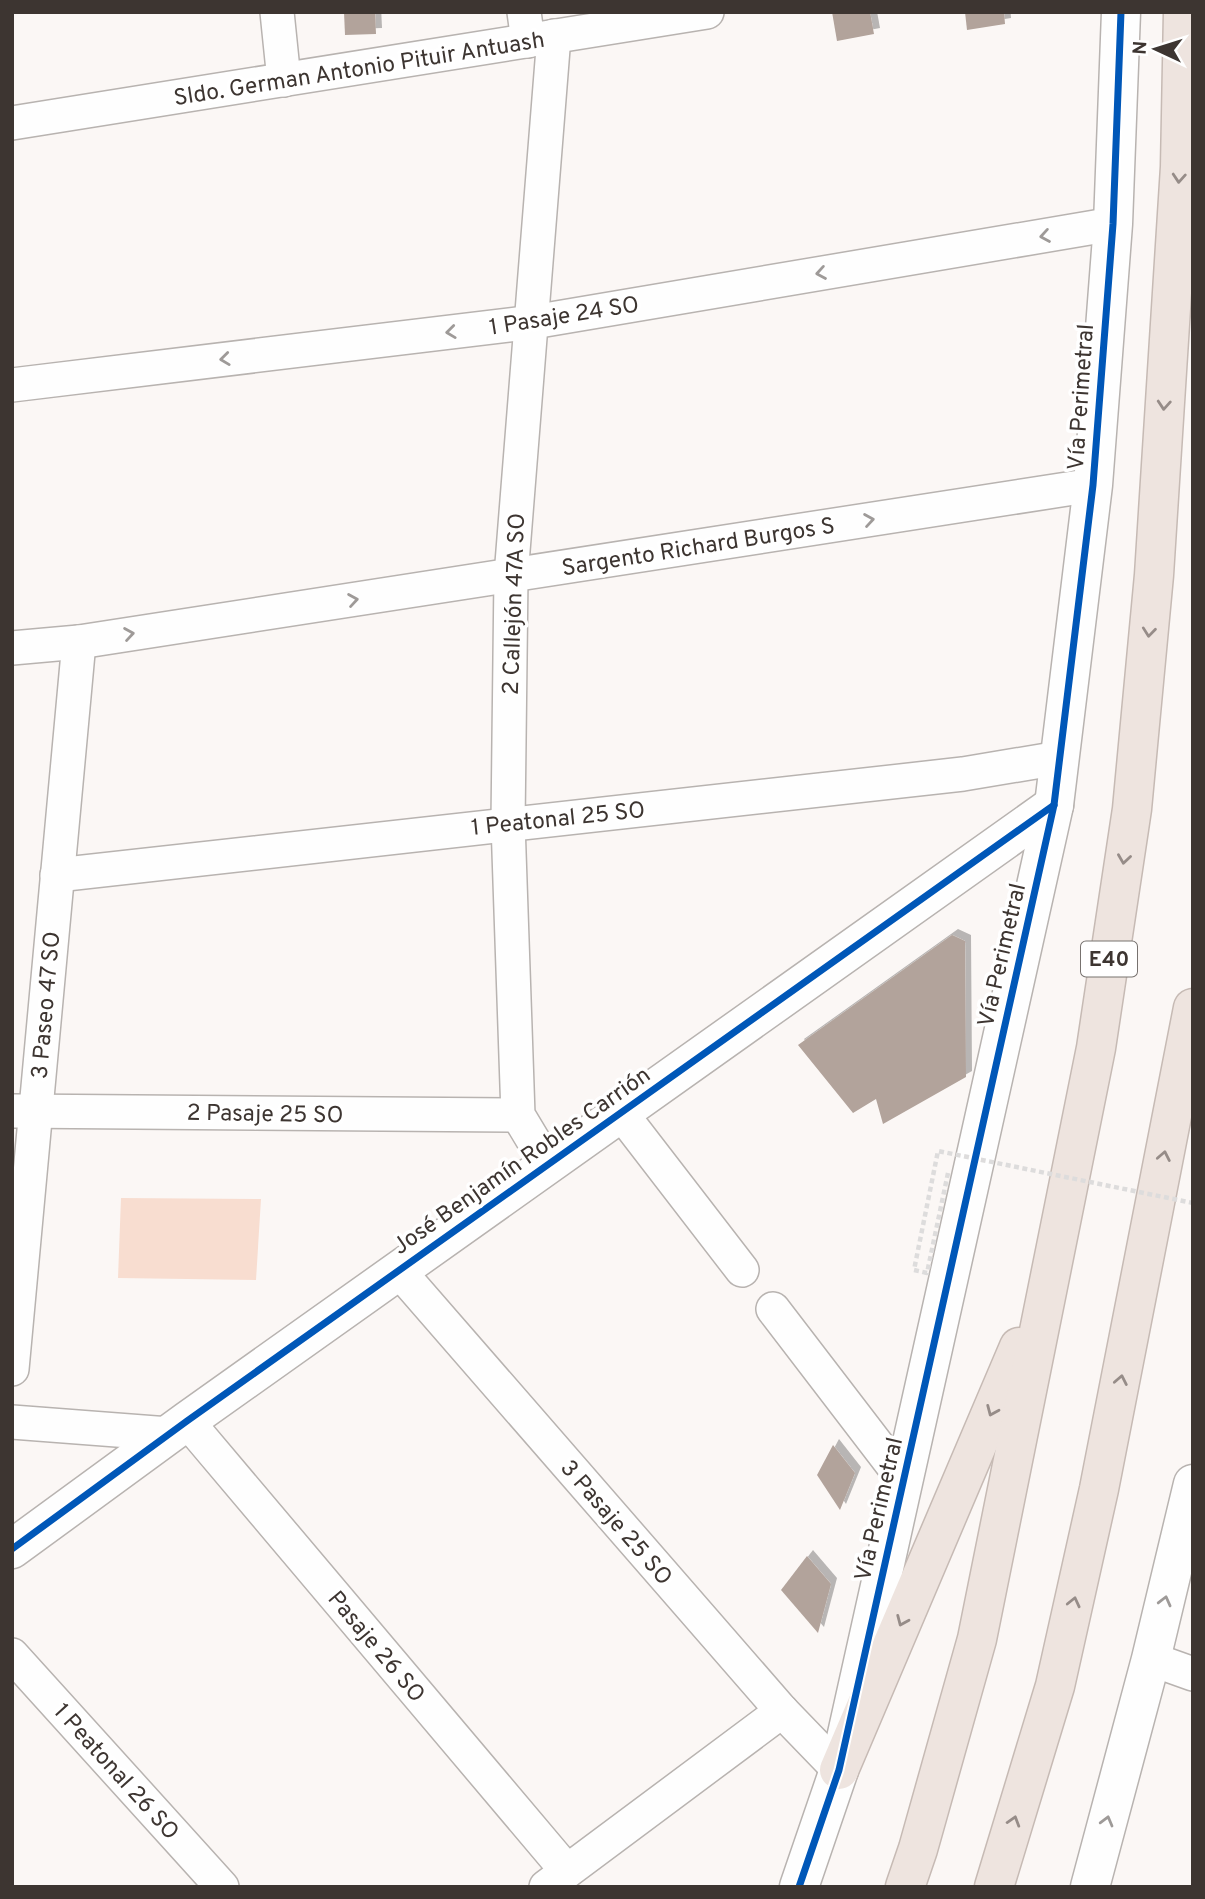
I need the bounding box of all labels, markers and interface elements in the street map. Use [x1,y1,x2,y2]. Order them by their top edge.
north arrow [1121,14,1191,84]
street label: Sldo. German Antonio Pituir Antuash [172,27,547,114]
text: N [1129,40,1153,56]
one-way arrow [1172,173,1187,184]
one-way arrow [1039,228,1051,243]
one-way arrow [815,265,827,280]
street label: 1 Pasaje 24 SO [487,291,641,344]
street label: Vía Perimetral [1063,323,1102,471]
one-way arrow [445,324,457,339]
one-way arrow [220,352,231,367]
one-way arrow [1157,400,1172,411]
street label: 2 Callejón 47A SO [498,513,533,696]
street label: Sargento Richard Burgos S [560,513,837,584]
one-way arrow [863,513,875,528]
one-way arrow [348,593,359,608]
one-way arrow [123,627,134,642]
one-way arrow [1142,627,1157,638]
street label: 1 Peatonal 25 SO [470,797,647,844]
one-way arrow [1117,853,1132,864]
street label: Vía Perimetral [973,881,1034,1030]
street label: 3 Paseo 47 SO [27,930,68,1080]
road number: E40 [1081,942,1137,976]
street label: José Benjamín Robles Carrión [388,1062,657,1262]
street label: 2 Pasaje 25 SO [186,1100,344,1131]
one-way arrow [1156,1150,1171,1162]
one-way arrow [1112,1374,1127,1386]
one-way arrow [986,1404,1000,1417]
street label: Vía Perimetral [850,1435,911,1584]
street label: 3 Pasaje 25 SO [553,1455,677,1592]
street label: Pasaje 26 SO [320,1586,430,1709]
one-way arrow [1157,1595,1171,1607]
one-way arrow [1065,1596,1080,1608]
one-way arrow [897,1614,911,1626]
street label: 1 Peatonal 26 SO [46,1698,184,1847]
one-way arrow [1099,1815,1114,1827]
one-way arrow [1005,1816,1020,1828]

